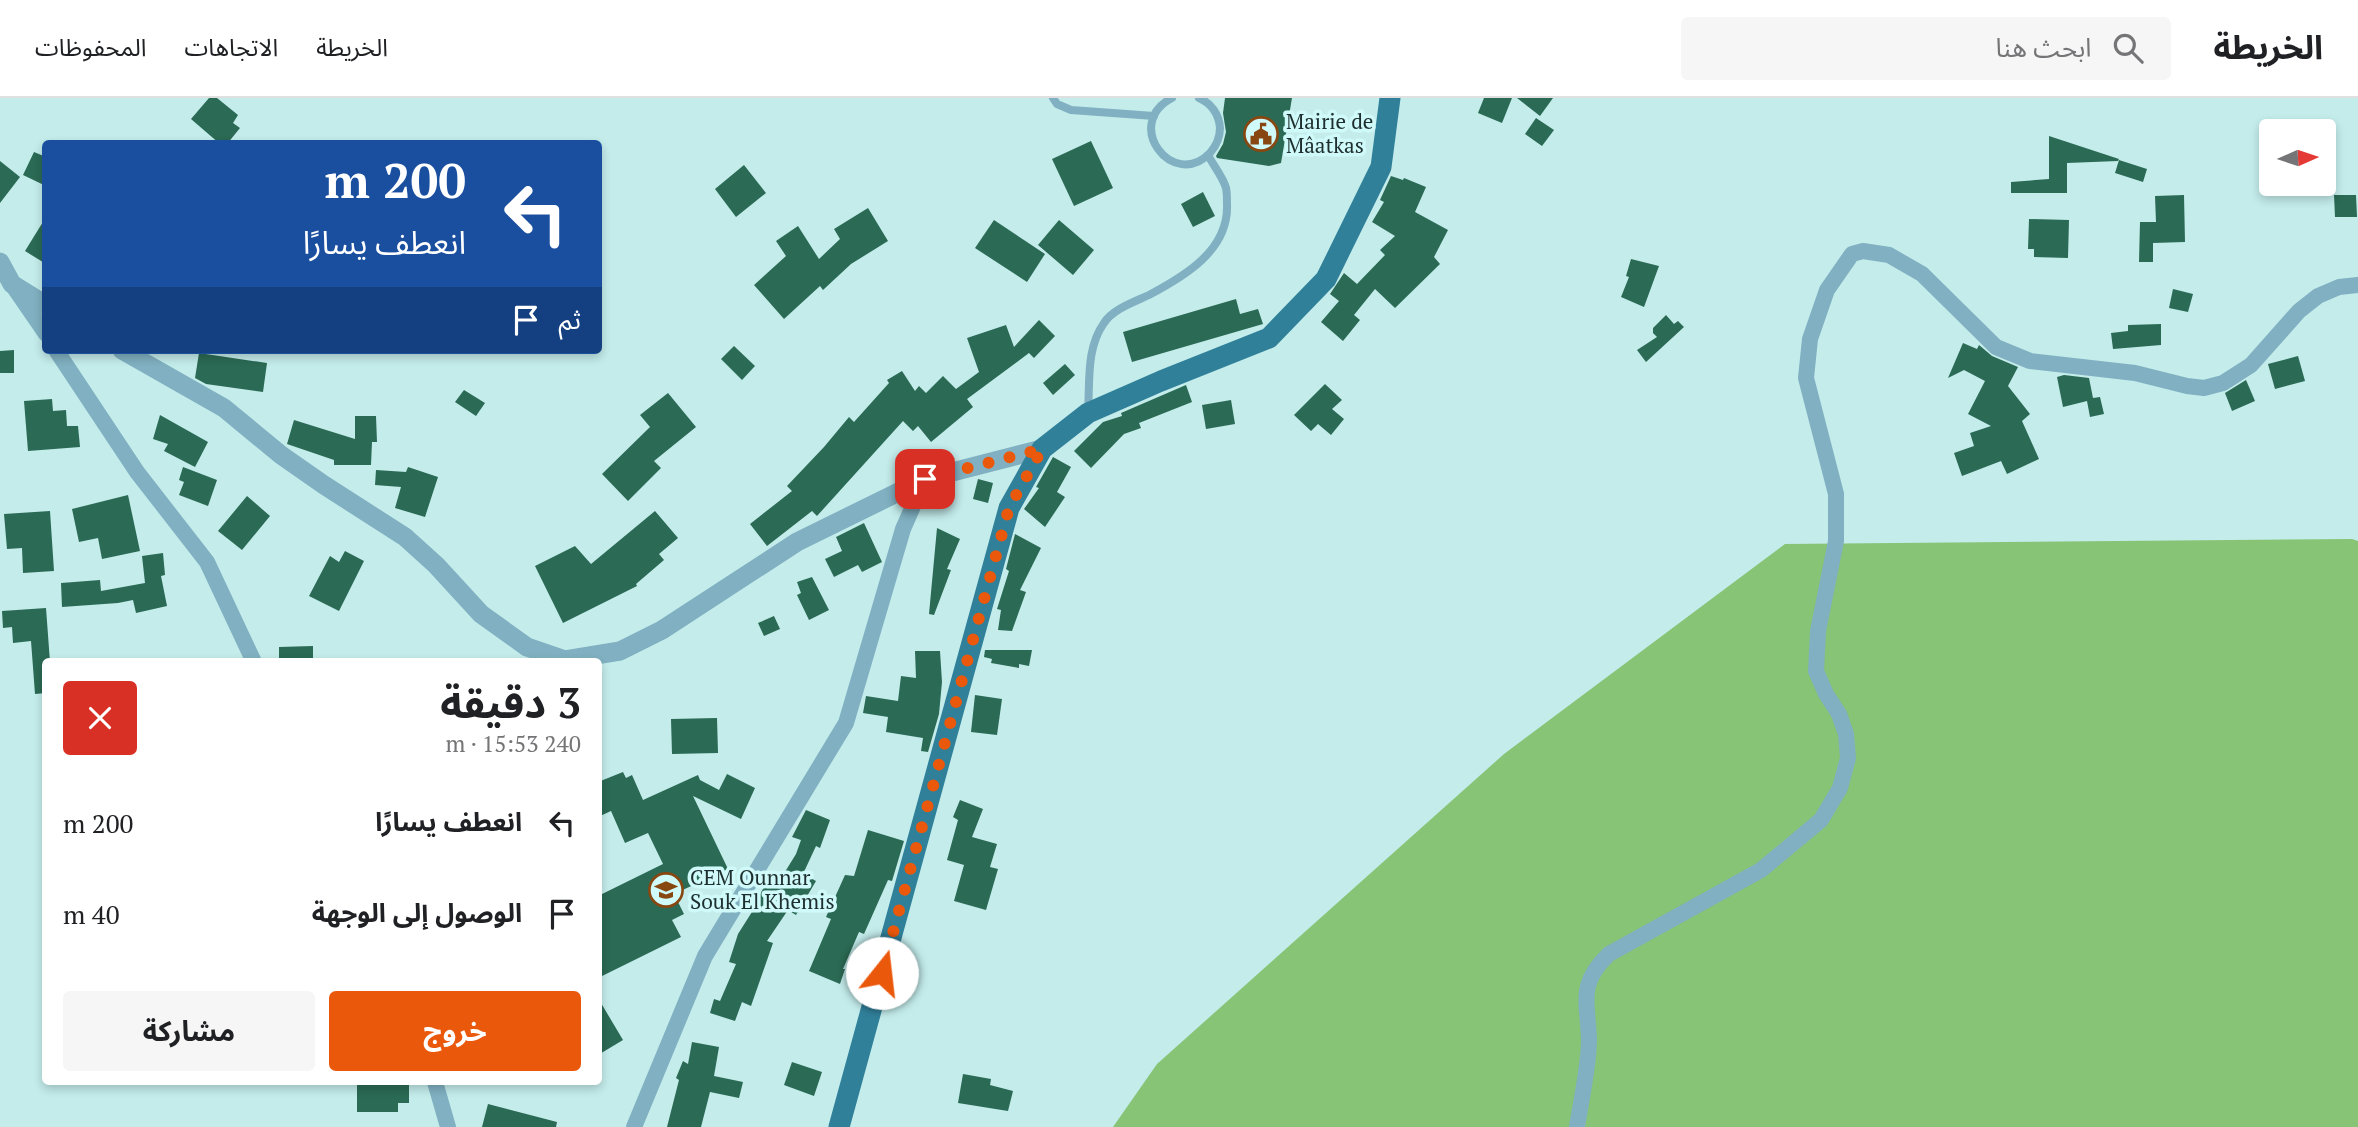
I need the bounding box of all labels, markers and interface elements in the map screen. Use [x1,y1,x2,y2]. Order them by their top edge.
search box [1681,17,2171,80]
text: الخريطة [2213,25,2323,68]
icon: search [2109,29,2147,67]
text: ابحث هنا [1996,30,2091,64]
text: المحفوظات [35,31,146,63]
text: الاتجاهات [184,31,278,63]
text: الخريطة [316,31,388,63]
place label: Mairie de Mâatkas [1286,107,1373,159]
public building icon: Mairie de Mâatkas [1242,115,1280,153]
north arrow [2259,119,2336,196]
map controls [2259,119,2336,196]
text: 200 m [324,147,466,212]
icon: left [490,168,581,259]
text: انعطف يسارًا [303,221,466,263]
icon: arrive [507,301,545,339]
text: ثم [559,302,581,336]
pin [895,449,955,509]
icon: arrive [906,460,944,498]
text: 3 دقيقة [440,674,581,730]
button: close [63,681,137,755]
text: 240 m · 15:53 [446,728,581,759]
text: انعطف يسارًا [375,804,522,838]
icon: left [543,804,581,842]
text: 200 m [63,806,133,840]
place label: CEM Ounnar Souk El Khemis [690,863,835,915]
school or university icon: CEM Ounnar Souk El Khemis [647,871,685,909]
text: الوصول إلى الوجهة [312,895,522,929]
icon: arrive [543,895,581,933]
text: 40 m [63,897,120,931]
position arrow [845,936,919,1010]
button: مشاركة [63,991,315,1071]
button: خروج [329,991,581,1071]

